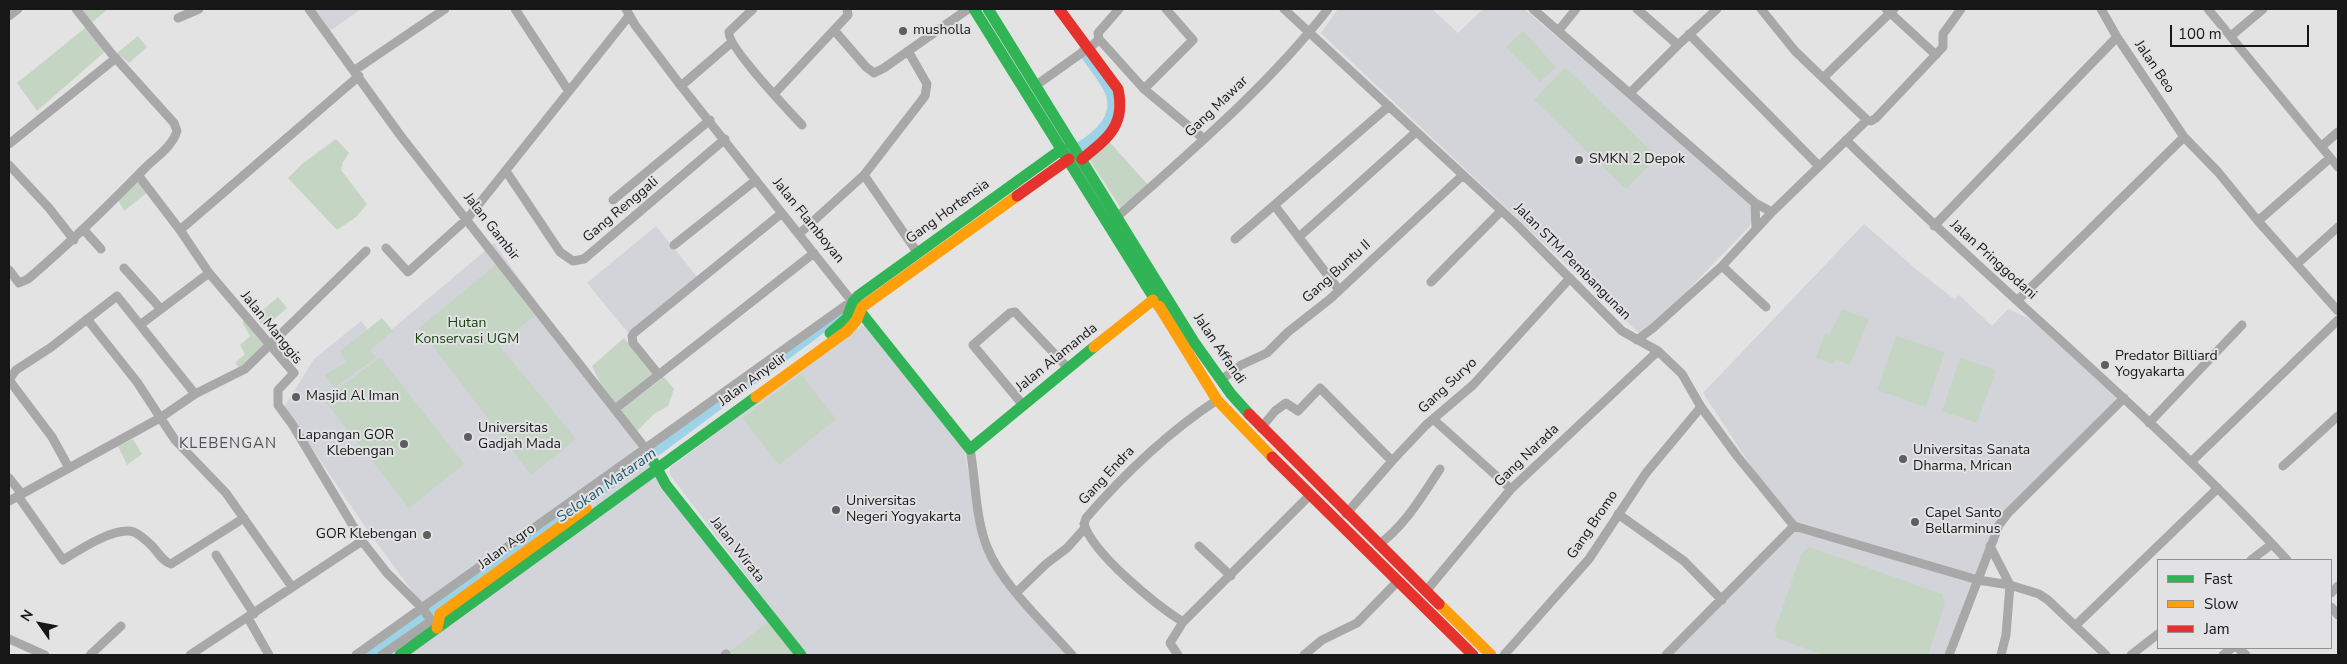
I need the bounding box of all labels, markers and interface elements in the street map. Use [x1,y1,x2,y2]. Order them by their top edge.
scale bar [2172,15,2311,47]
place label: musholla [913,23,971,39]
text: 100 m [2178,24,2222,44]
marker: musholla [897,25,909,37]
street label: Jalan Beo [2130,38,2178,96]
street label: Gang Mawar [1182,73,1252,141]
place label: SMKN 2 Depok [1589,152,1685,168]
marker: SMKN 2 Depok [1573,154,1585,166]
street label: Gang Renggali [580,174,662,246]
street label: Jalan Flamboyan [769,175,847,267]
street label: Gang Hortensia [903,176,993,248]
street label: Jalan Gambir [459,190,523,264]
street label: Jalan STM Pembangunan [1510,200,1634,324]
street label: Jalan Pringgodani [1946,217,2040,303]
street label: Gang Buntu II [1299,237,1375,307]
street label: Jalan Manggis [237,288,305,368]
street label: Jalan Affandi [1189,311,1249,387]
park label: Hutan Konservasi UGM [415,316,519,348]
street label: Jalan Alamanda [1013,320,1101,396]
place label: Predator Billiard Yogyakarta [2115,349,2218,382]
street label: Jalan Anyelir [716,350,790,410]
street label: Gang Suryo [1415,355,1481,417]
marker: Predator Billiard Yogyakarta [2099,359,2111,371]
place label: Masjid Al Iman [306,389,399,405]
marker: Masjid Al Iman [290,391,302,403]
place label: Universitas Gadjah Mada [478,421,561,454]
street label: Gang Narada [1491,421,1563,491]
place label: Lapangan GOR Klebengan [298,428,394,461]
marker: Universitas Gadjah Mada [462,431,474,443]
district label: KLEBENGAN [178,435,278,453]
marker: Lapangan GOR Klebengan [398,438,410,450]
street label: Gang Endra [1076,443,1138,509]
place label: Universitas Sanata Dharma, Mrican [1913,443,2030,476]
water label: Selokan Mataram [554,445,660,527]
marker: Universitas Sanata Dharma, Mrican [1897,453,1909,465]
street label: Gang Bromo [1564,487,1622,563]
place label: Universitas Negeri Yogyakarta [846,494,961,526]
marker: Universitas Negeri Yogyakarta [830,504,842,516]
place label: Capel Santo Bellarminus [1925,506,2002,538]
street label: Jalan Wirata [706,514,768,586]
marker: Capel Santo Bellarminus [1909,516,1921,528]
street label: Jalan Agro [475,521,539,573]
place label: GOR Klebengan [316,527,417,543]
marker: GOR Klebengan [421,529,433,541]
legend [2157,559,2332,649]
text: Fast [2204,569,2232,589]
text: Slow [2204,594,2238,614]
north arrow [15,599,65,649]
text: N [16,606,38,625]
text: Jam [2204,619,2230,639]

